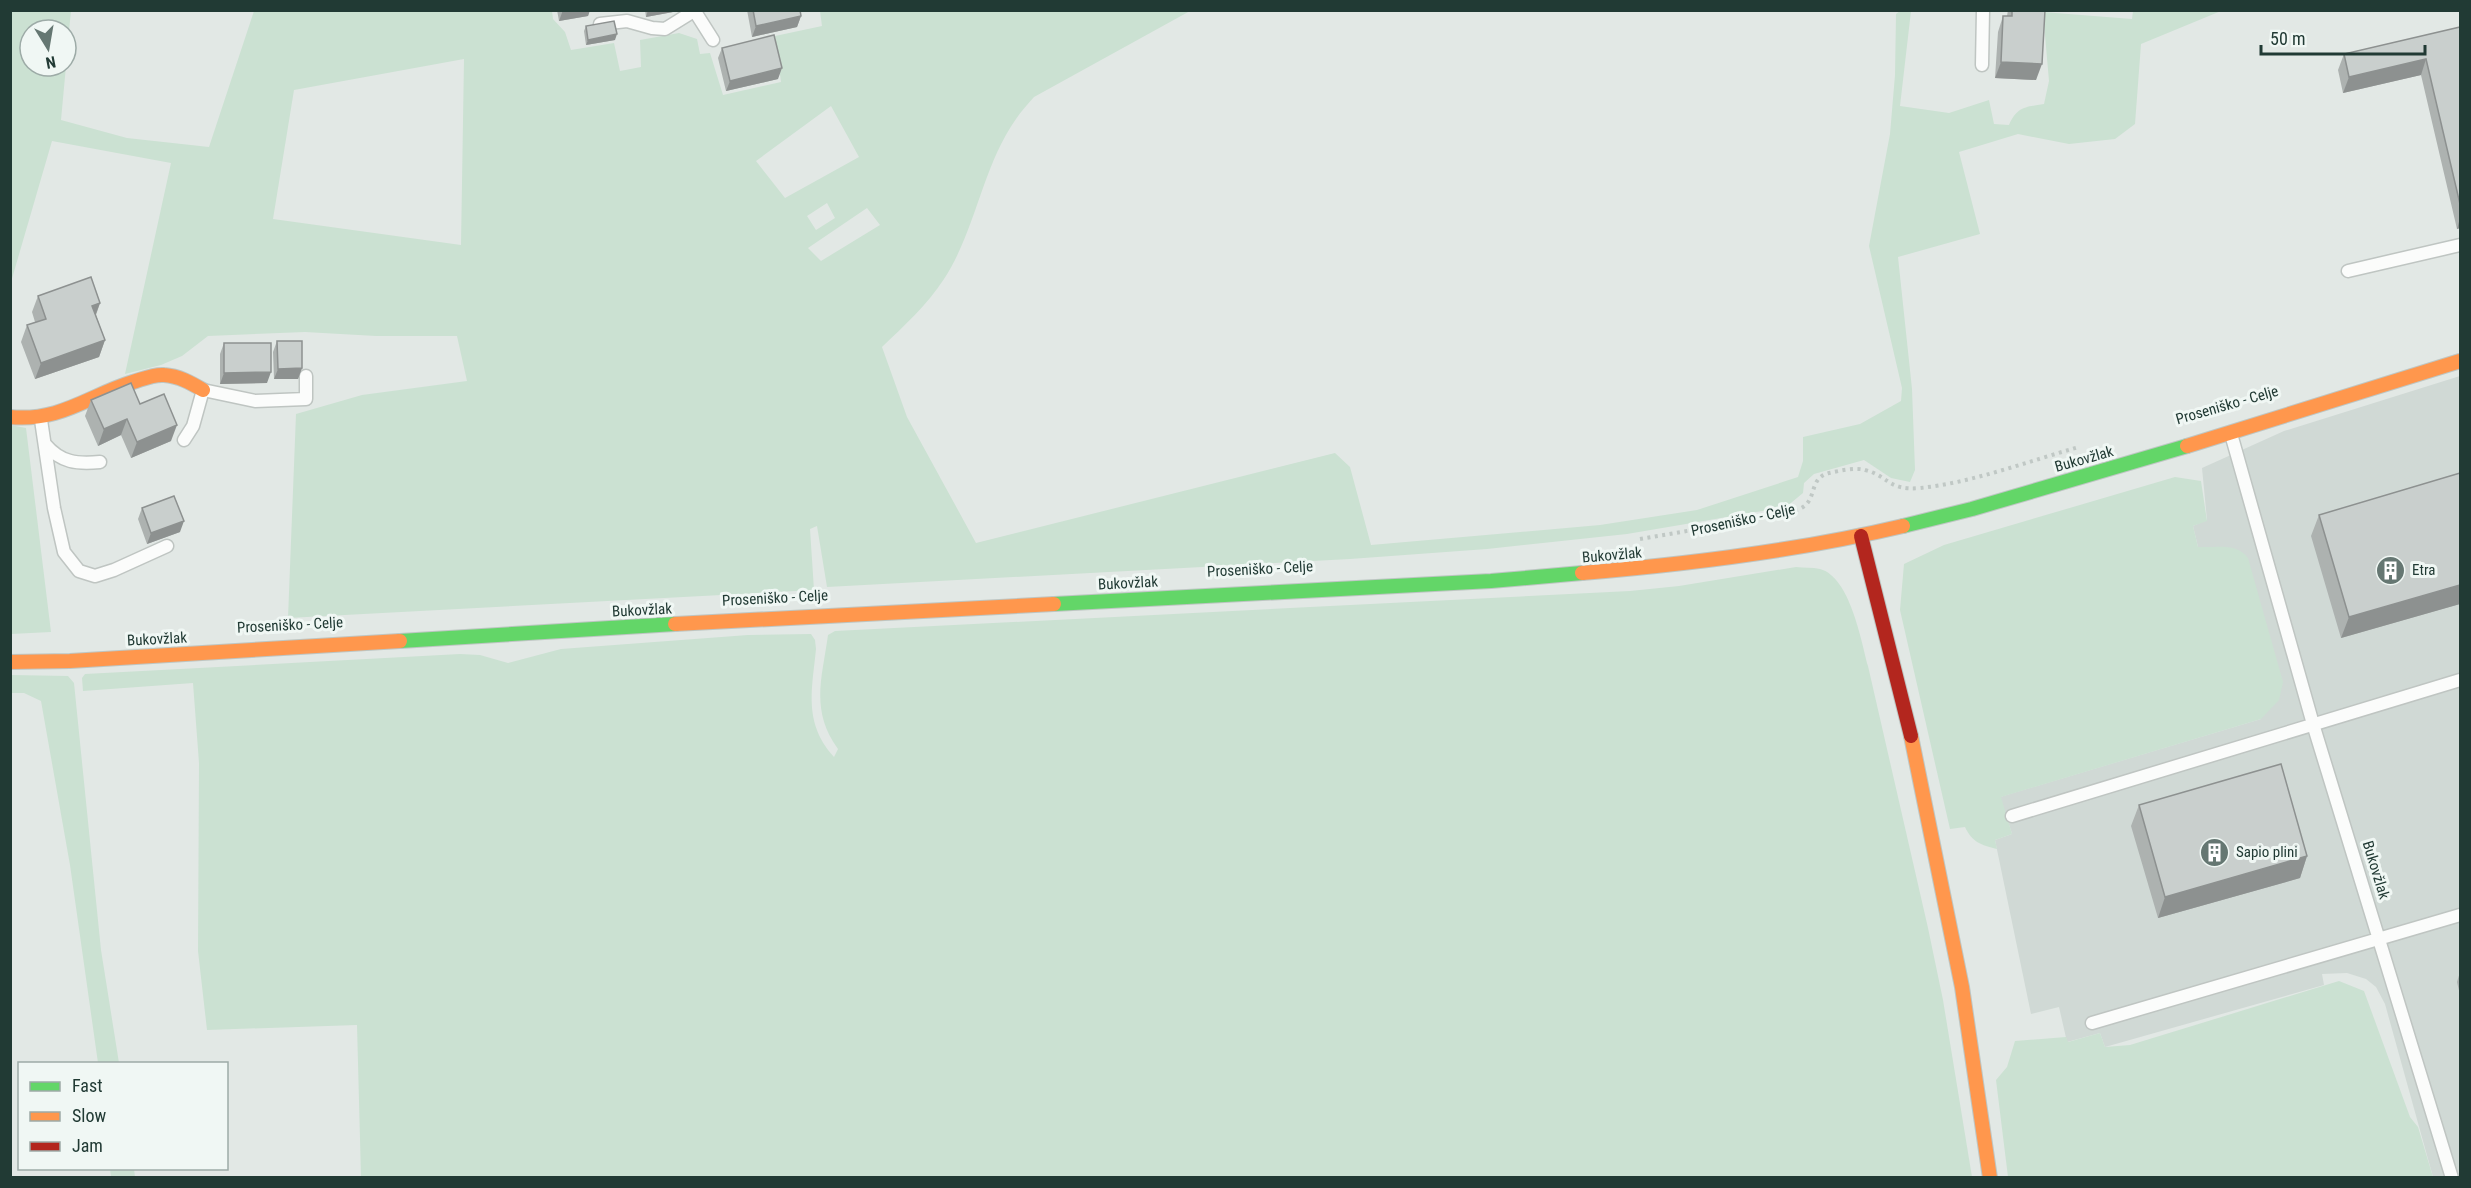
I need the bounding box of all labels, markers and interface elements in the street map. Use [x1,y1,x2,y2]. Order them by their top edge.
north arrow [18,18,78,78]
scale bar [2261,18,2424,56]
text: 50 m [2270,28,2305,49]
text: N [44,52,57,72]
street label: Proseniško - Celje [2174,382,2280,428]
street label: Bukovžlak [2053,442,2116,476]
street label: Proseniško - Celje [1689,500,1797,540]
street label: Bukovžlak [1581,543,1643,567]
building icon: Etra [2375,554,2407,586]
street label: Proseniško - Celje [1207,557,1313,581]
place label: Etra [2412,561,2435,579]
street label: Bukovžlak [1098,572,1159,594]
street label: Proseniško - Celje [722,586,828,610]
street label: Bukovžlak [612,599,673,621]
street label: Proseniško - Celje [237,613,343,637]
street label: Bukovžlak [127,628,188,650]
building icon: Sapio plini [2199,836,2231,868]
street label: Bukovžlak [2359,839,2393,902]
place label: Sapio plini [2236,843,2298,861]
legend [18,1062,228,1170]
text: Fast [72,1075,103,1096]
text: Slow [72,1105,107,1126]
text: Jam [72,1135,103,1156]

